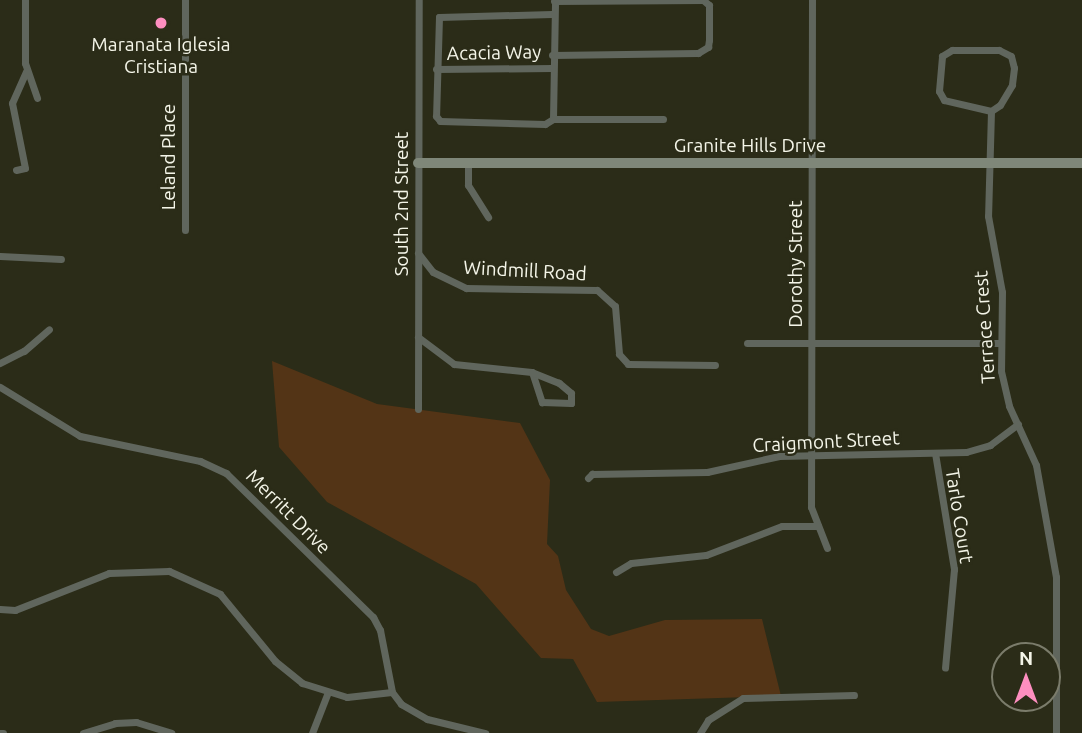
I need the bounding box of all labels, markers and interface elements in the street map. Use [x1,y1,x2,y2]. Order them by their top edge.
marker: Maranata Iglesia Cristiana [153,15,169,31]
place label: Maranata Iglesia Cristiana [91,34,231,78]
street label: Acacia Way [447,41,541,65]
street label: Leland Place [158,104,180,210]
street label: South 2nd Street [391,132,413,276]
street label: Granite Hills Drive [674,135,826,157]
street label: Dorothy Street [785,200,807,328]
street label: Windmill Road [463,256,587,286]
street label: Terrace Crest [970,270,1000,384]
street label: Craigmont Street [752,427,900,457]
street label: Merritt Drive [241,465,335,559]
street label: Tarlo Court [940,467,978,565]
north arrow [991,642,1061,712]
text: N [1019,647,1033,669]

